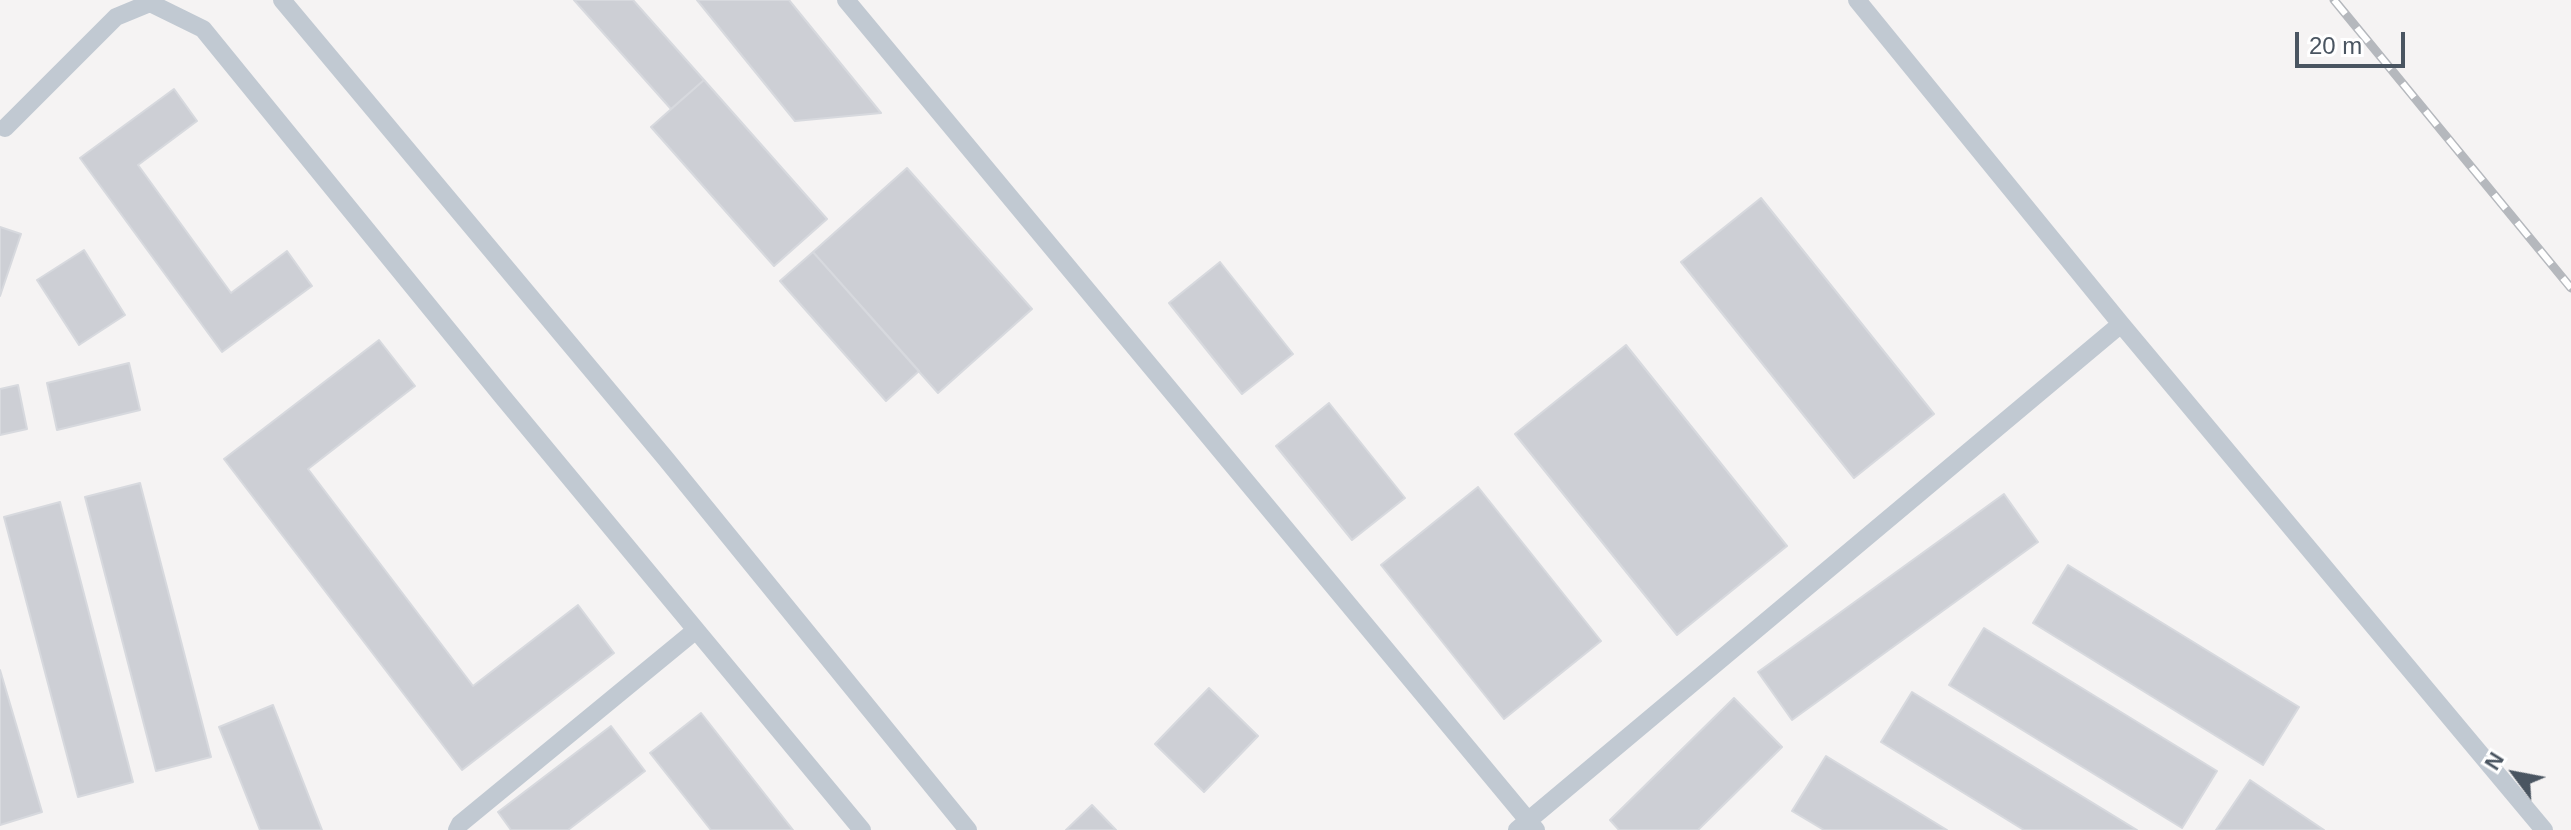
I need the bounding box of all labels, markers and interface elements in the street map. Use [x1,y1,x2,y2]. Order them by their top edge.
scale bar [2299,16,2409,66]
text: 20 m [2309,32,2362,59]
north arrow [2475,734,2555,814]
text: N [2479,748,2509,774]

